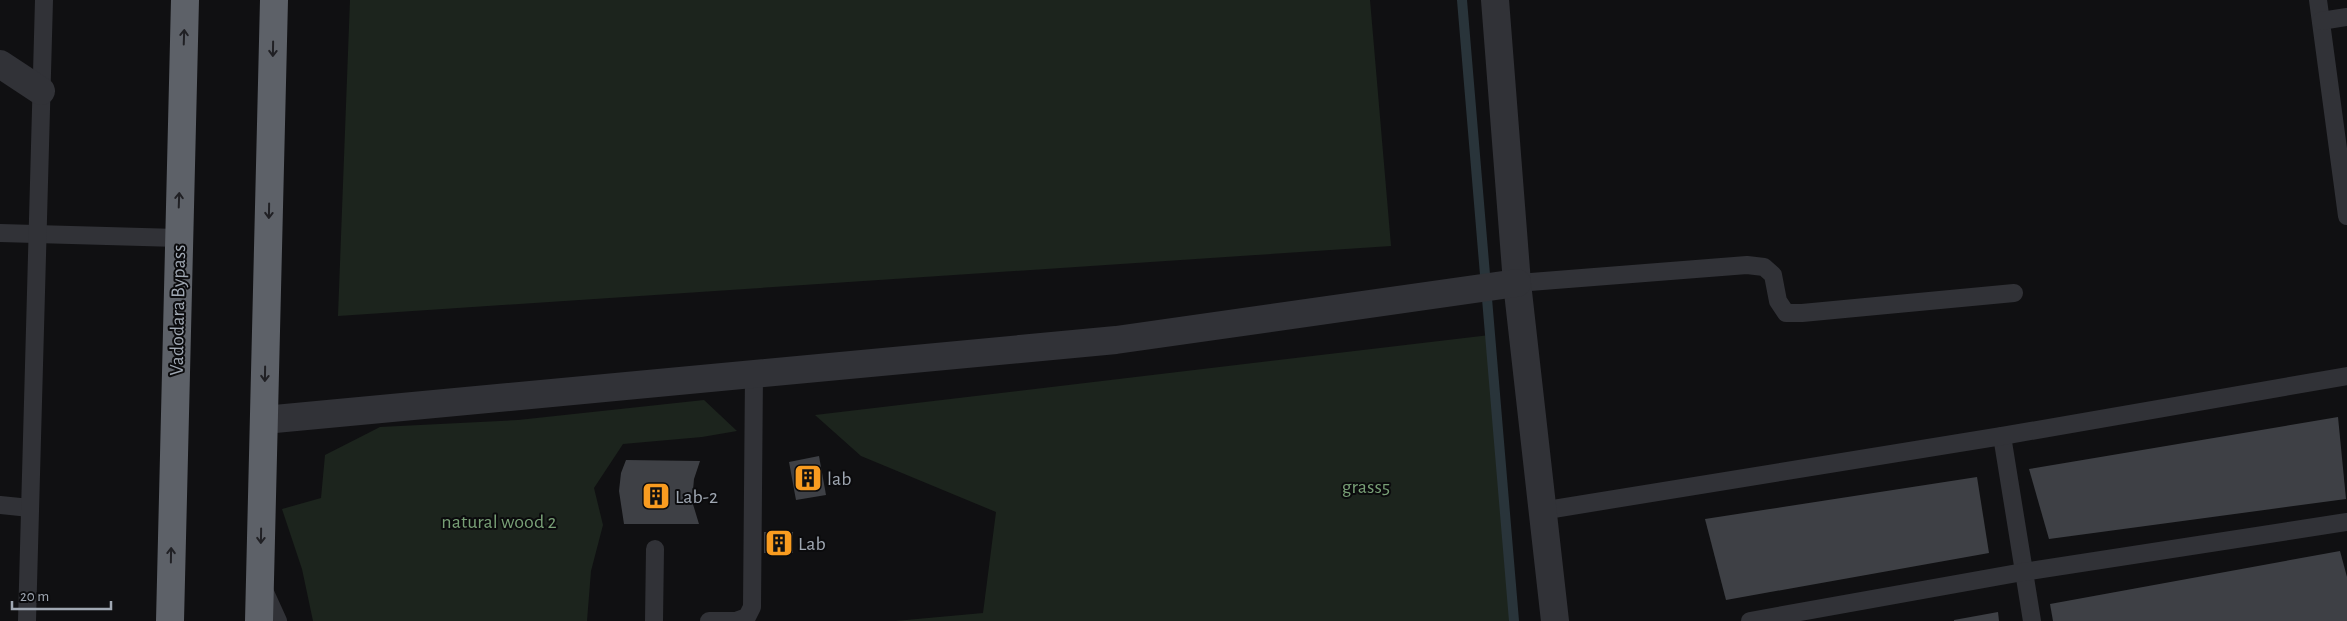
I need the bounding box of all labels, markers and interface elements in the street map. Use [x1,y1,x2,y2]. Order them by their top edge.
one-way arrow [179,30,189,46]
one-way arrow [268,40,277,56]
one-way arrow [175,192,184,208]
one-way arrow [264,202,274,219]
street label: Vadodara Bypass [167,244,189,376]
one-way arrow [260,365,270,381]
building icon: lab [793,463,823,493]
place label: lab [827,469,851,489]
park label: grass5 [1342,477,1390,497]
building icon: Lab-2 [641,481,671,511]
place label: Lab-2 [675,487,718,507]
park label: natural wood 2 [441,512,557,532]
one-way arrow [257,528,266,544]
building icon: Lab [764,528,794,558]
place label: Lab [798,534,826,554]
one-way arrow [167,547,176,563]
scale bar [12,578,111,610]
text: 20 m [20,589,49,604]

